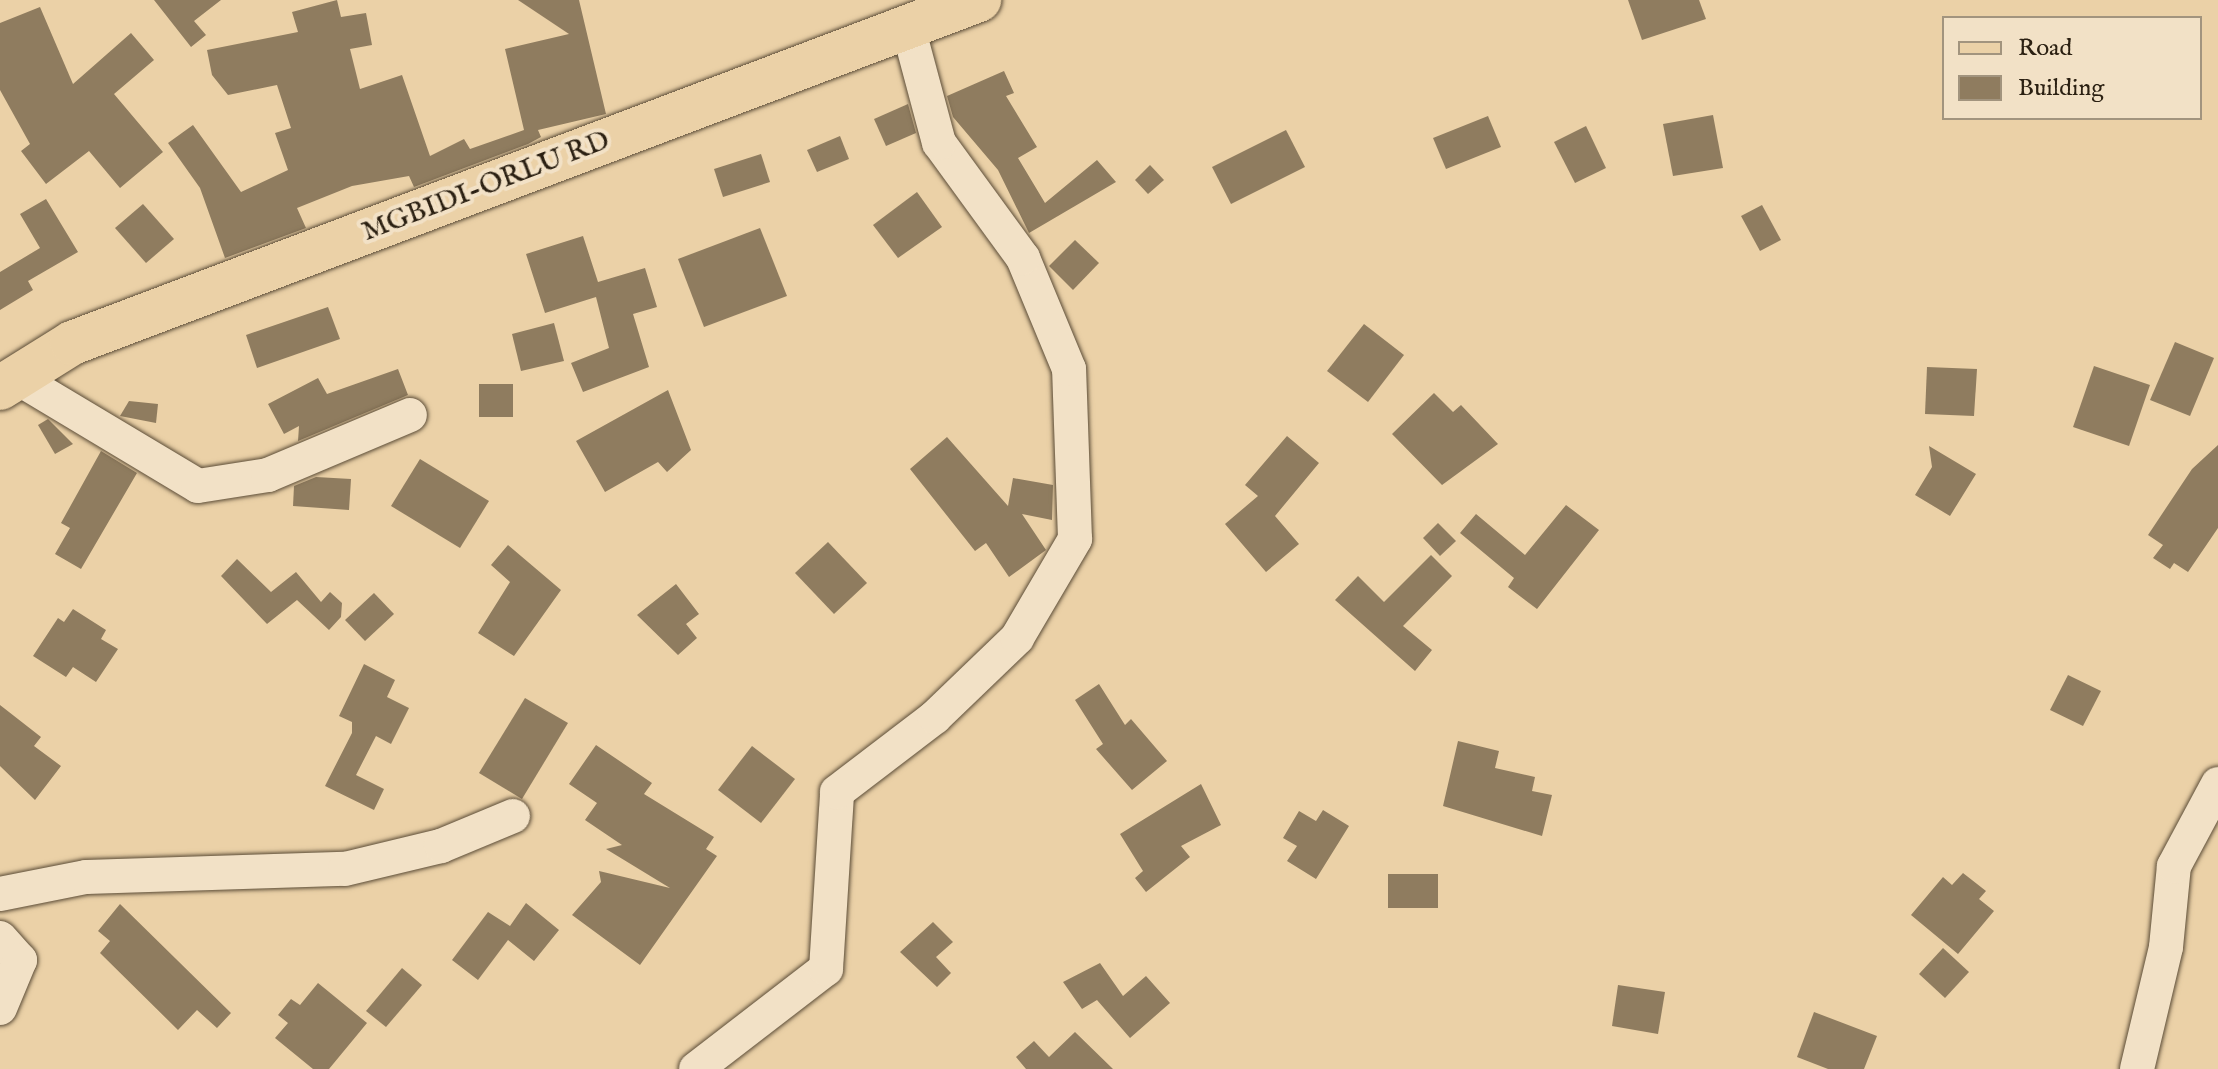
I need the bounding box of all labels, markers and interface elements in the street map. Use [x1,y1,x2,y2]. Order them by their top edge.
legend [1942,16,2202,120]
text: Road [2018,33,2072,64]
text: Building [2018,73,2104,104]
street label: MGBIDI-ORLU RD [357,124,615,250]

